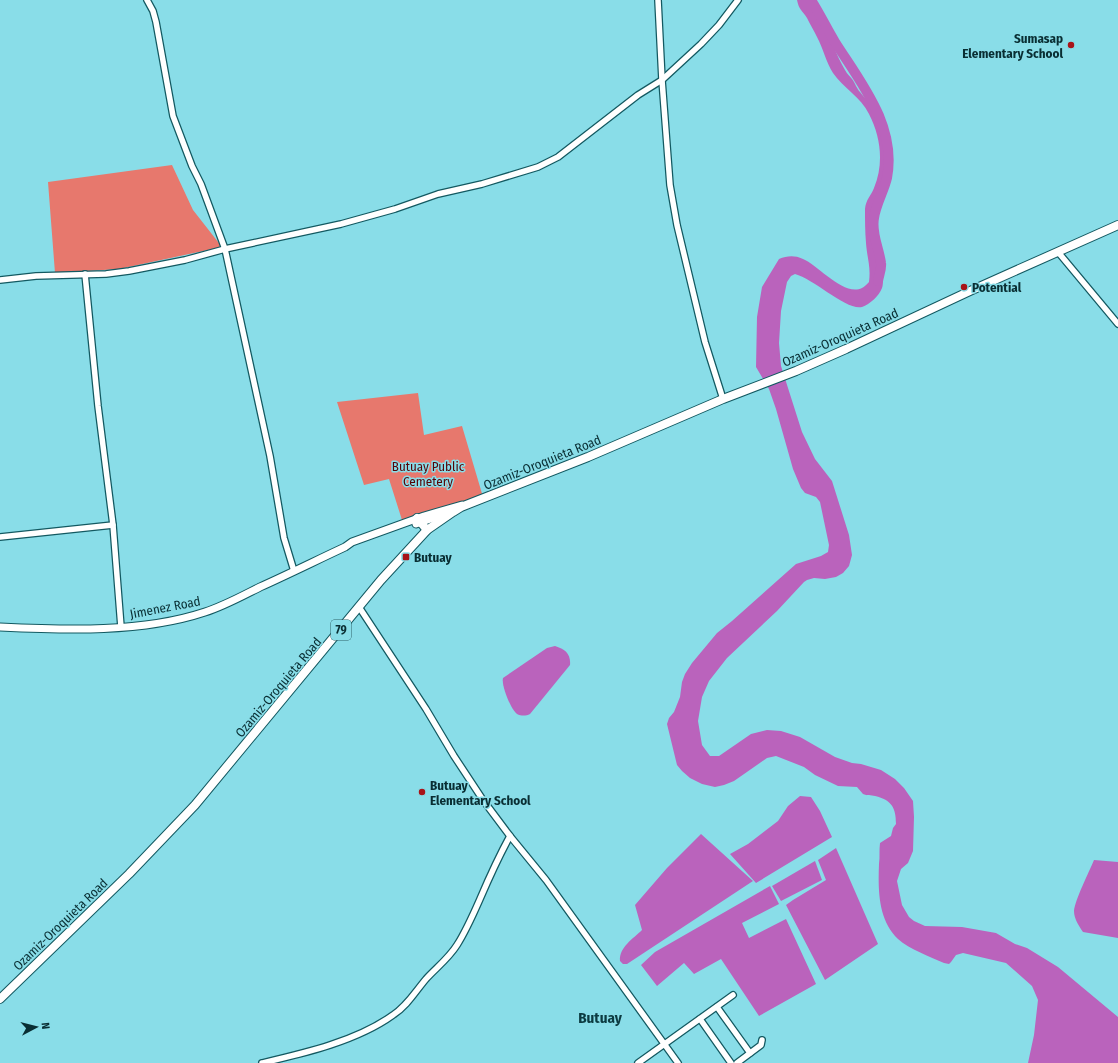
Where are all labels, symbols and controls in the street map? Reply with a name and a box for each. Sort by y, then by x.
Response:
place label: Sumasap Elementary School [962,31,1063,61]
marker: Sumasap Elementary School [1066,40,1076,50]
place label: Potential [972,280,1022,295]
marker: Potential [959,282,969,292]
street label: Ozamiz-Oroquieta Road [780,305,901,370]
street label: Ozamiz-Oroquieta Road [481,432,603,493]
park label: Butuay Public Cemetery [392,459,465,489]
place label: Butuay [414,550,453,565]
marker: Butuay [401,552,411,562]
street label: Jimenez Road [129,593,202,622]
road number: 79 [331,620,351,640]
street label: Ozamiz-Oroquieta Road [232,634,324,740]
place label: Butuay Elementary School [430,778,531,808]
marker: Butuay Elementary School [417,787,427,797]
street label: Ozamiz-Oroquieta Road [10,875,111,973]
north arrow [16,1007,56,1047]
district label: Butuay [578,1009,623,1027]
text: N [39,1022,52,1030]

